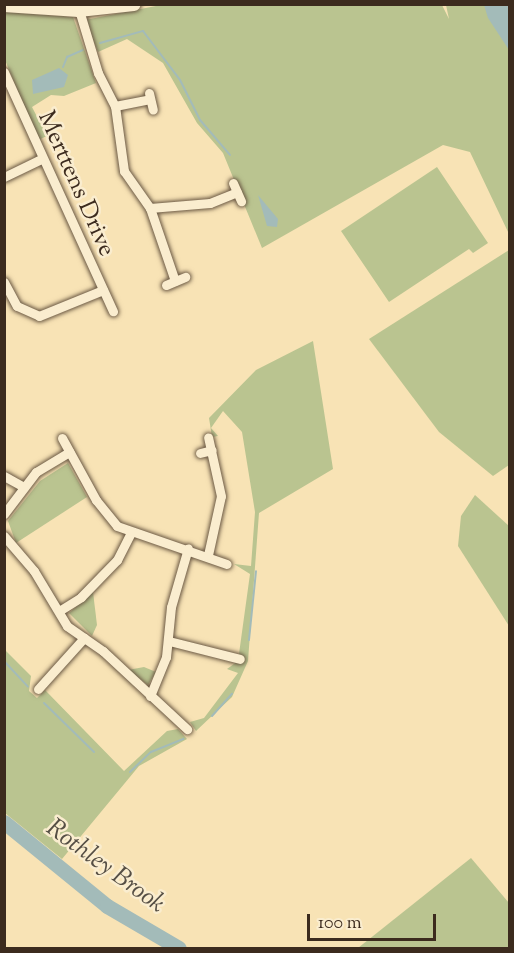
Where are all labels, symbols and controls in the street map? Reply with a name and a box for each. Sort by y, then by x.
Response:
street label: Merttens Drive [30,107,120,261]
water label: Rothley Brook [39,813,171,921]
scale bar [310,902,439,940]
text: 100 m [318,911,362,937]

